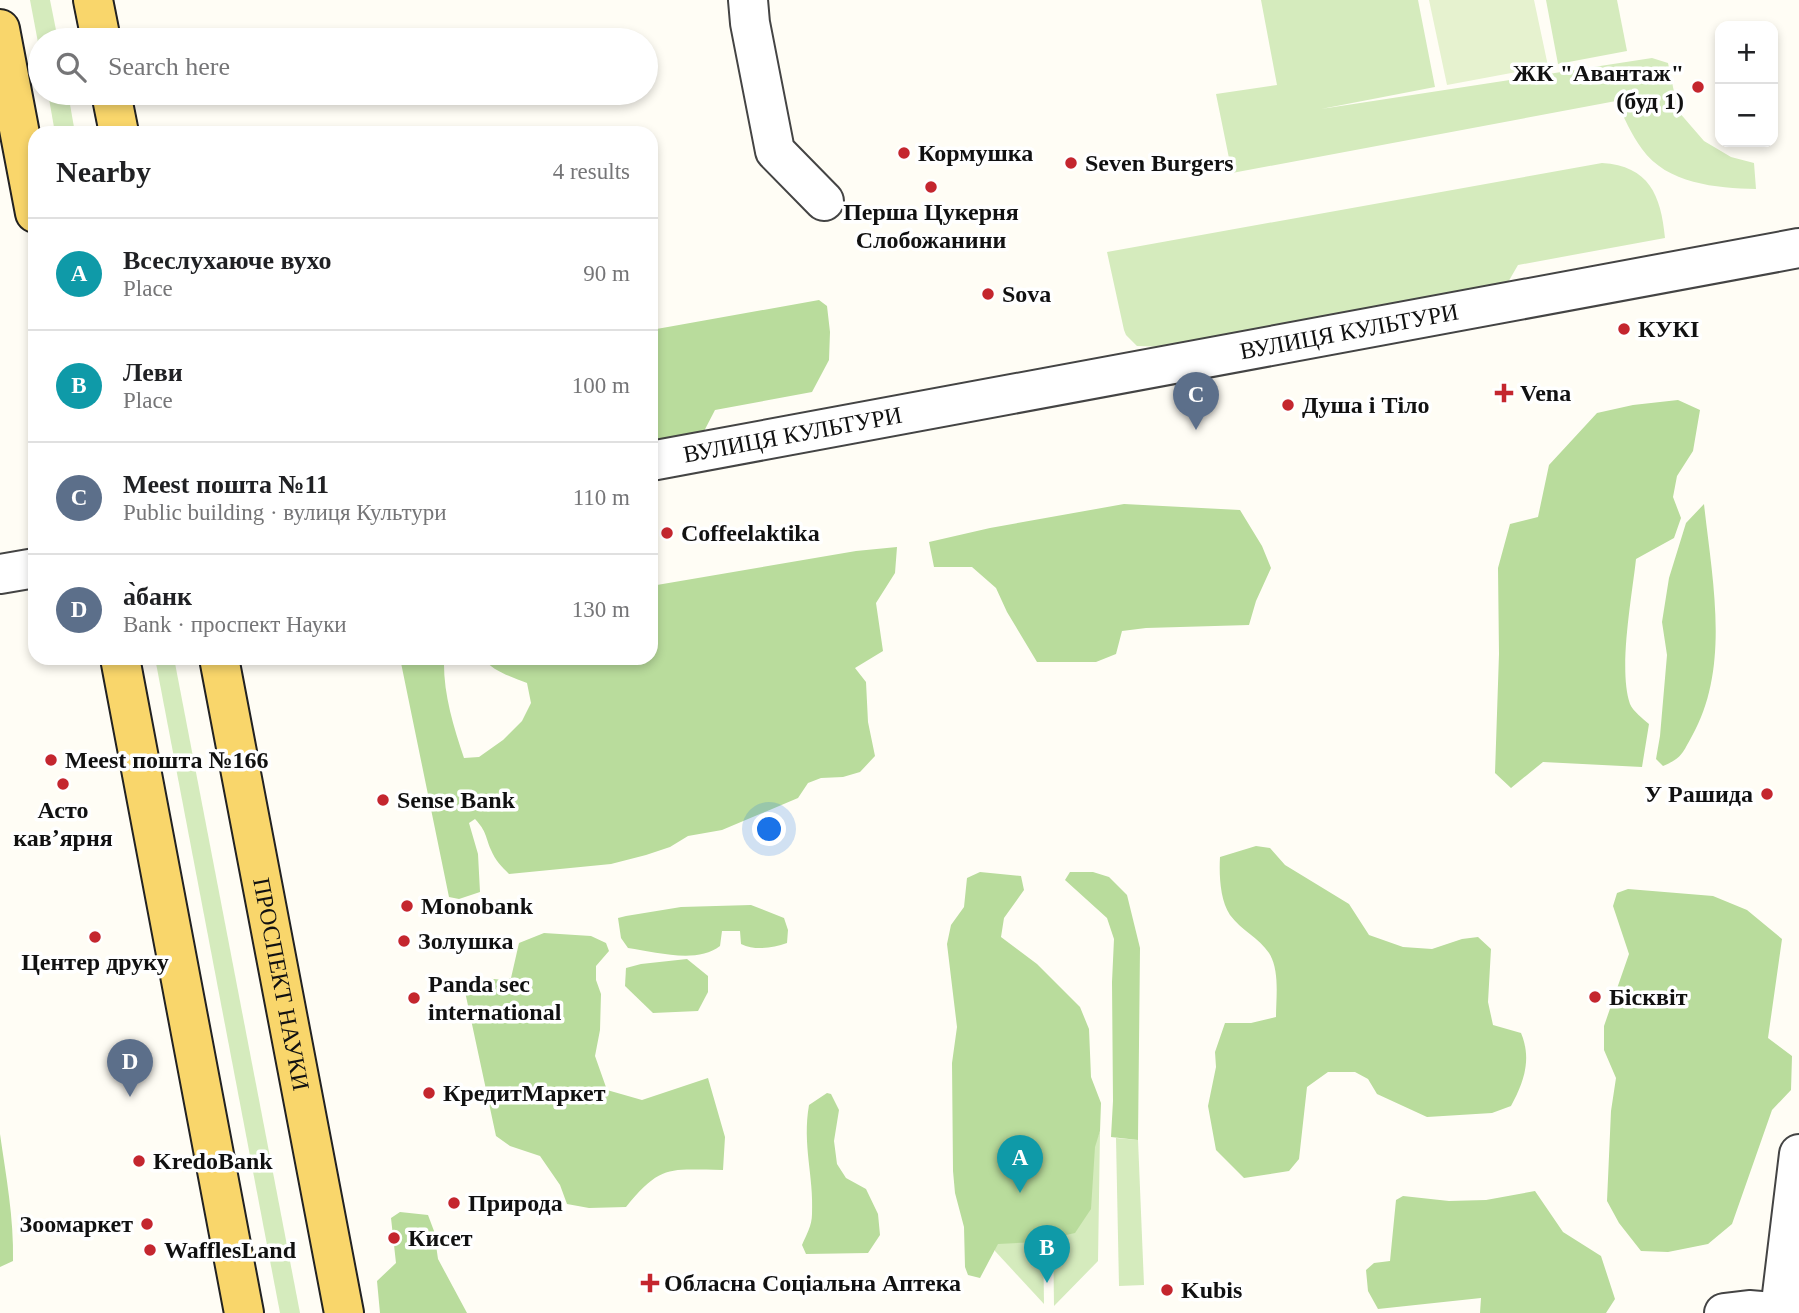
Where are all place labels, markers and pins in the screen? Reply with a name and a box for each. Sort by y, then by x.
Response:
place label: ЖК "Авантаж" (буд 1) [1513,60,1684,114]
marker: ЖК "Авантаж" (буд 1) [1690,79,1706,95]
place label: Кормушка [918,140,1033,166]
marker: Кормушка [896,145,912,161]
place label: Seven Burgers [1085,150,1234,176]
marker: Seven Burgers [1063,155,1079,171]
marker: Перша Цукерня Слобожанини [923,179,939,195]
place label: Перша Цукерня Слобожанини [843,199,1019,253]
place label: Sova [1002,281,1051,307]
marker: Sova [980,286,996,302]
place label: КУКІ [1638,316,1699,342]
marker: КУКІ [1616,321,1632,337]
pin: C [1173,372,1219,430]
place label: Vena [1520,380,1571,406]
marker: Vena [1494,383,1514,403]
place label: Душа і Тіло [1302,392,1430,418]
marker: Душа і Тіло [1280,397,1296,413]
place label: Coffeelaktika [681,520,820,546]
marker: Coffeelaktika [659,525,675,541]
place label: Meest пошта №166 [65,747,269,773]
marker: Meest пошта №166 [43,752,59,768]
marker: Асто кавʼярня [55,776,71,792]
place label: У Рашида [1644,781,1753,807]
marker: У Рашида [1759,786,1775,802]
place label: Sense Bank [397,787,516,813]
marker: Sense Bank [375,792,391,808]
place label: Асто кавʼярня [13,797,113,851]
place label: Monobank [421,893,534,919]
marker: Monobank [399,898,415,914]
place label: Золушка [418,928,514,954]
marker: Центер друку [87,929,103,945]
marker: Золушка [396,933,412,949]
place label: Центер друку [21,949,169,975]
place label: Panda sec international [428,971,562,1025]
place label: Бісквіт [1609,984,1688,1010]
marker: Бісквіт [1587,989,1603,1005]
marker: Panda sec international [406,990,422,1006]
pin: D [107,1039,153,1097]
place label: КредитМаркет [443,1080,606,1106]
marker: КредитМаркет [421,1085,437,1101]
pin: A [997,1135,1043,1193]
place label: KredoBank [153,1148,273,1174]
marker: KredoBank [131,1153,147,1169]
place label: Природа [468,1190,563,1216]
marker: Природа [446,1195,462,1211]
place label: Зоомаркет [20,1211,133,1237]
marker: Зоомаркет [139,1216,155,1232]
place label: Кисет [408,1225,473,1251]
pin: B [1024,1225,1070,1283]
marker: Кисет [386,1230,402,1246]
place label: WafflesLand [164,1237,297,1263]
marker: WafflesLand [142,1242,158,1258]
place label: Обласна Соціальна Аптека [664,1270,961,1296]
marker: Обласна Соціальна Аптека [642,1275,658,1291]
place label: Kubis [1181,1277,1242,1303]
marker: Kubis [1159,1282,1175,1298]

